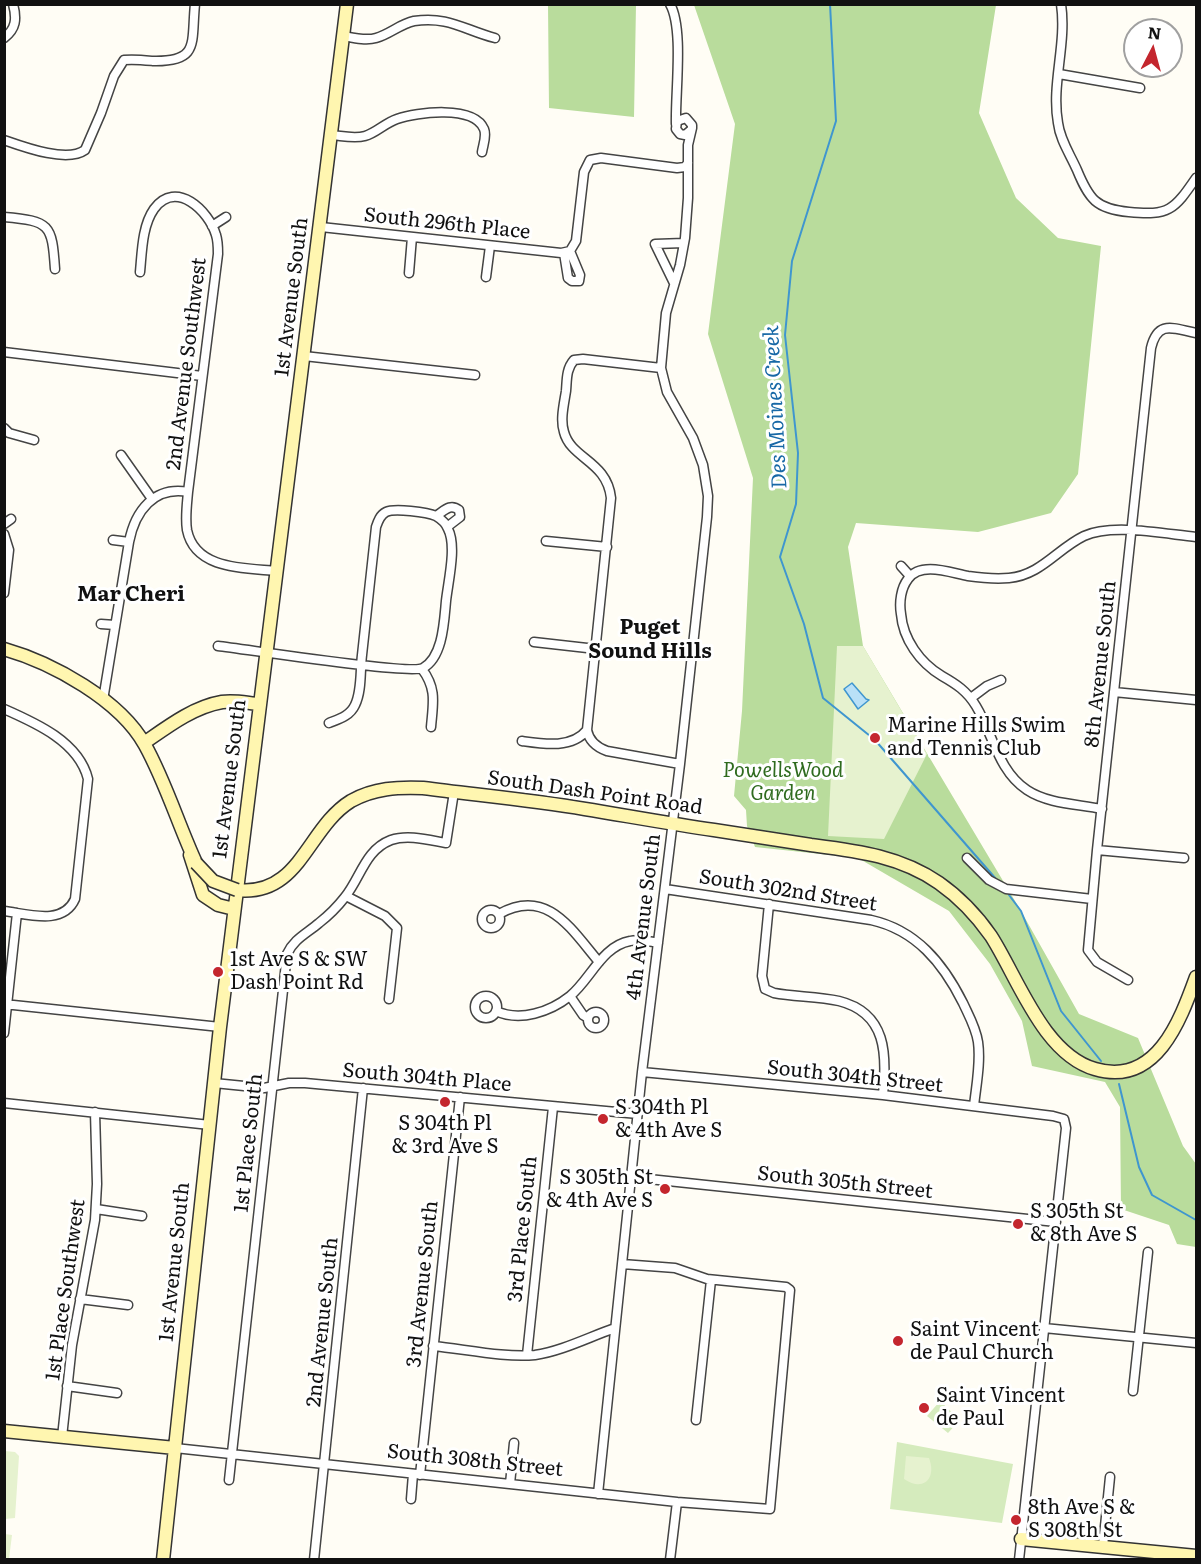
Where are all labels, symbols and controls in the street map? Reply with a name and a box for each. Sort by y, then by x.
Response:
north arrow [1123,18,1183,78]
text: N [1147,19,1163,45]
street label: South 296th Place [363,203,531,245]
street label: 1st Avenue South [270,216,314,378]
street label: 2nd Avenue Southwest [162,256,212,472]
water label: Des Moines Creek [759,325,793,489]
street label: 8th Avenue South [1080,579,1122,749]
district label: Mar Cheri [77,582,185,608]
district label: Puget Sound Hills [588,615,712,665]
street label: 1st Avenue South [208,698,252,860]
place label: Marine Hills Swim and Tennis Club [887,714,1066,761]
marker: Marine Hills Swim and Tennis Club [868,731,882,745]
park label: PowellsWood Garden [722,759,844,806]
street label: South Dash Point Road [486,766,704,820]
street label: 4th Avenue South [622,832,666,1002]
street label: South 302nd Street [697,865,879,917]
place label: 1st Ave S & SW Dash Point Rd [230,948,368,995]
marker: 1st Ave S & SW Dash Point Rd [211,965,225,979]
street label: South 304th Street [766,1056,944,1098]
street label: South 304th Place [342,1059,512,1097]
street label: 1st Place South [230,1072,268,1214]
marker: S 304th Pl & 3rd Ave S [438,1095,452,1109]
place label: S 304th Pl & 4th Ave S [615,1096,722,1143]
place label: S 304th Pl & 3rd Ave S [391,1112,499,1159]
marker: S 304th Pl & 4th Ave S [596,1112,610,1126]
street label: 3rd Place South [503,1155,543,1303]
street label: South 305th Street [756,1162,934,1204]
place label: S 305th St & 4th Ave S [546,1166,653,1213]
street label: 1st Avenue South [155,1181,195,1343]
marker: S 305th St & 4th Ave S [658,1182,672,1196]
street label: 1st Place Southwest [41,1198,91,1382]
street label: 3rd Avenue South [402,1199,444,1369]
place label: S 305th St & 8th Ave S [1030,1200,1137,1247]
marker: S 305th St & 8th Ave S [1011,1217,1025,1231]
street label: 2nd Avenue South [302,1236,344,1408]
place label: Saint Vincent de Paul Church [910,1318,1054,1365]
marker: Saint Vincent de Paul Church [891,1334,905,1348]
place label: Saint Vincent de Paul [936,1384,1065,1431]
marker: Saint Vincent de Paul [917,1401,931,1415]
street label: South 308th Street [386,1440,564,1482]
place label: 8th Ave S & S 308th St [1028,1496,1135,1543]
marker: 8th Ave S & S 308th St [1009,1513,1023,1527]

